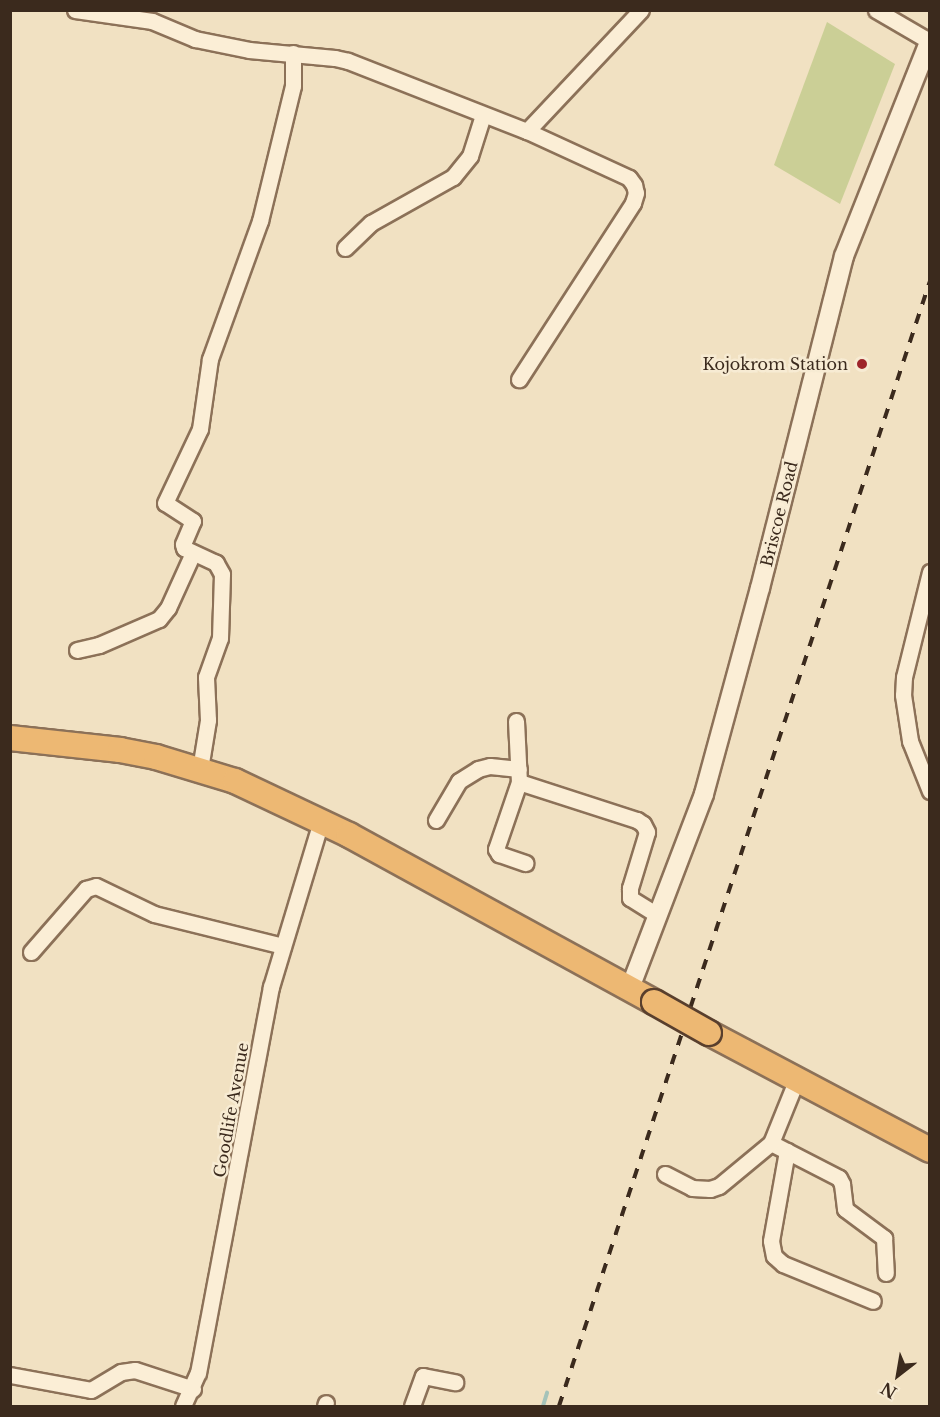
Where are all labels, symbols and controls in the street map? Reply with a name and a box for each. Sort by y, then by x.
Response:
place label: Kojokrom Station [703,354,848,374]
marker: Kojokrom Station [853,355,871,373]
street label: Briscoe Road [757,459,801,569]
street label: Goodlife Avenue [210,1041,252,1179]
north arrow [868,1345,928,1405]
text: N [877,1378,900,1403]

